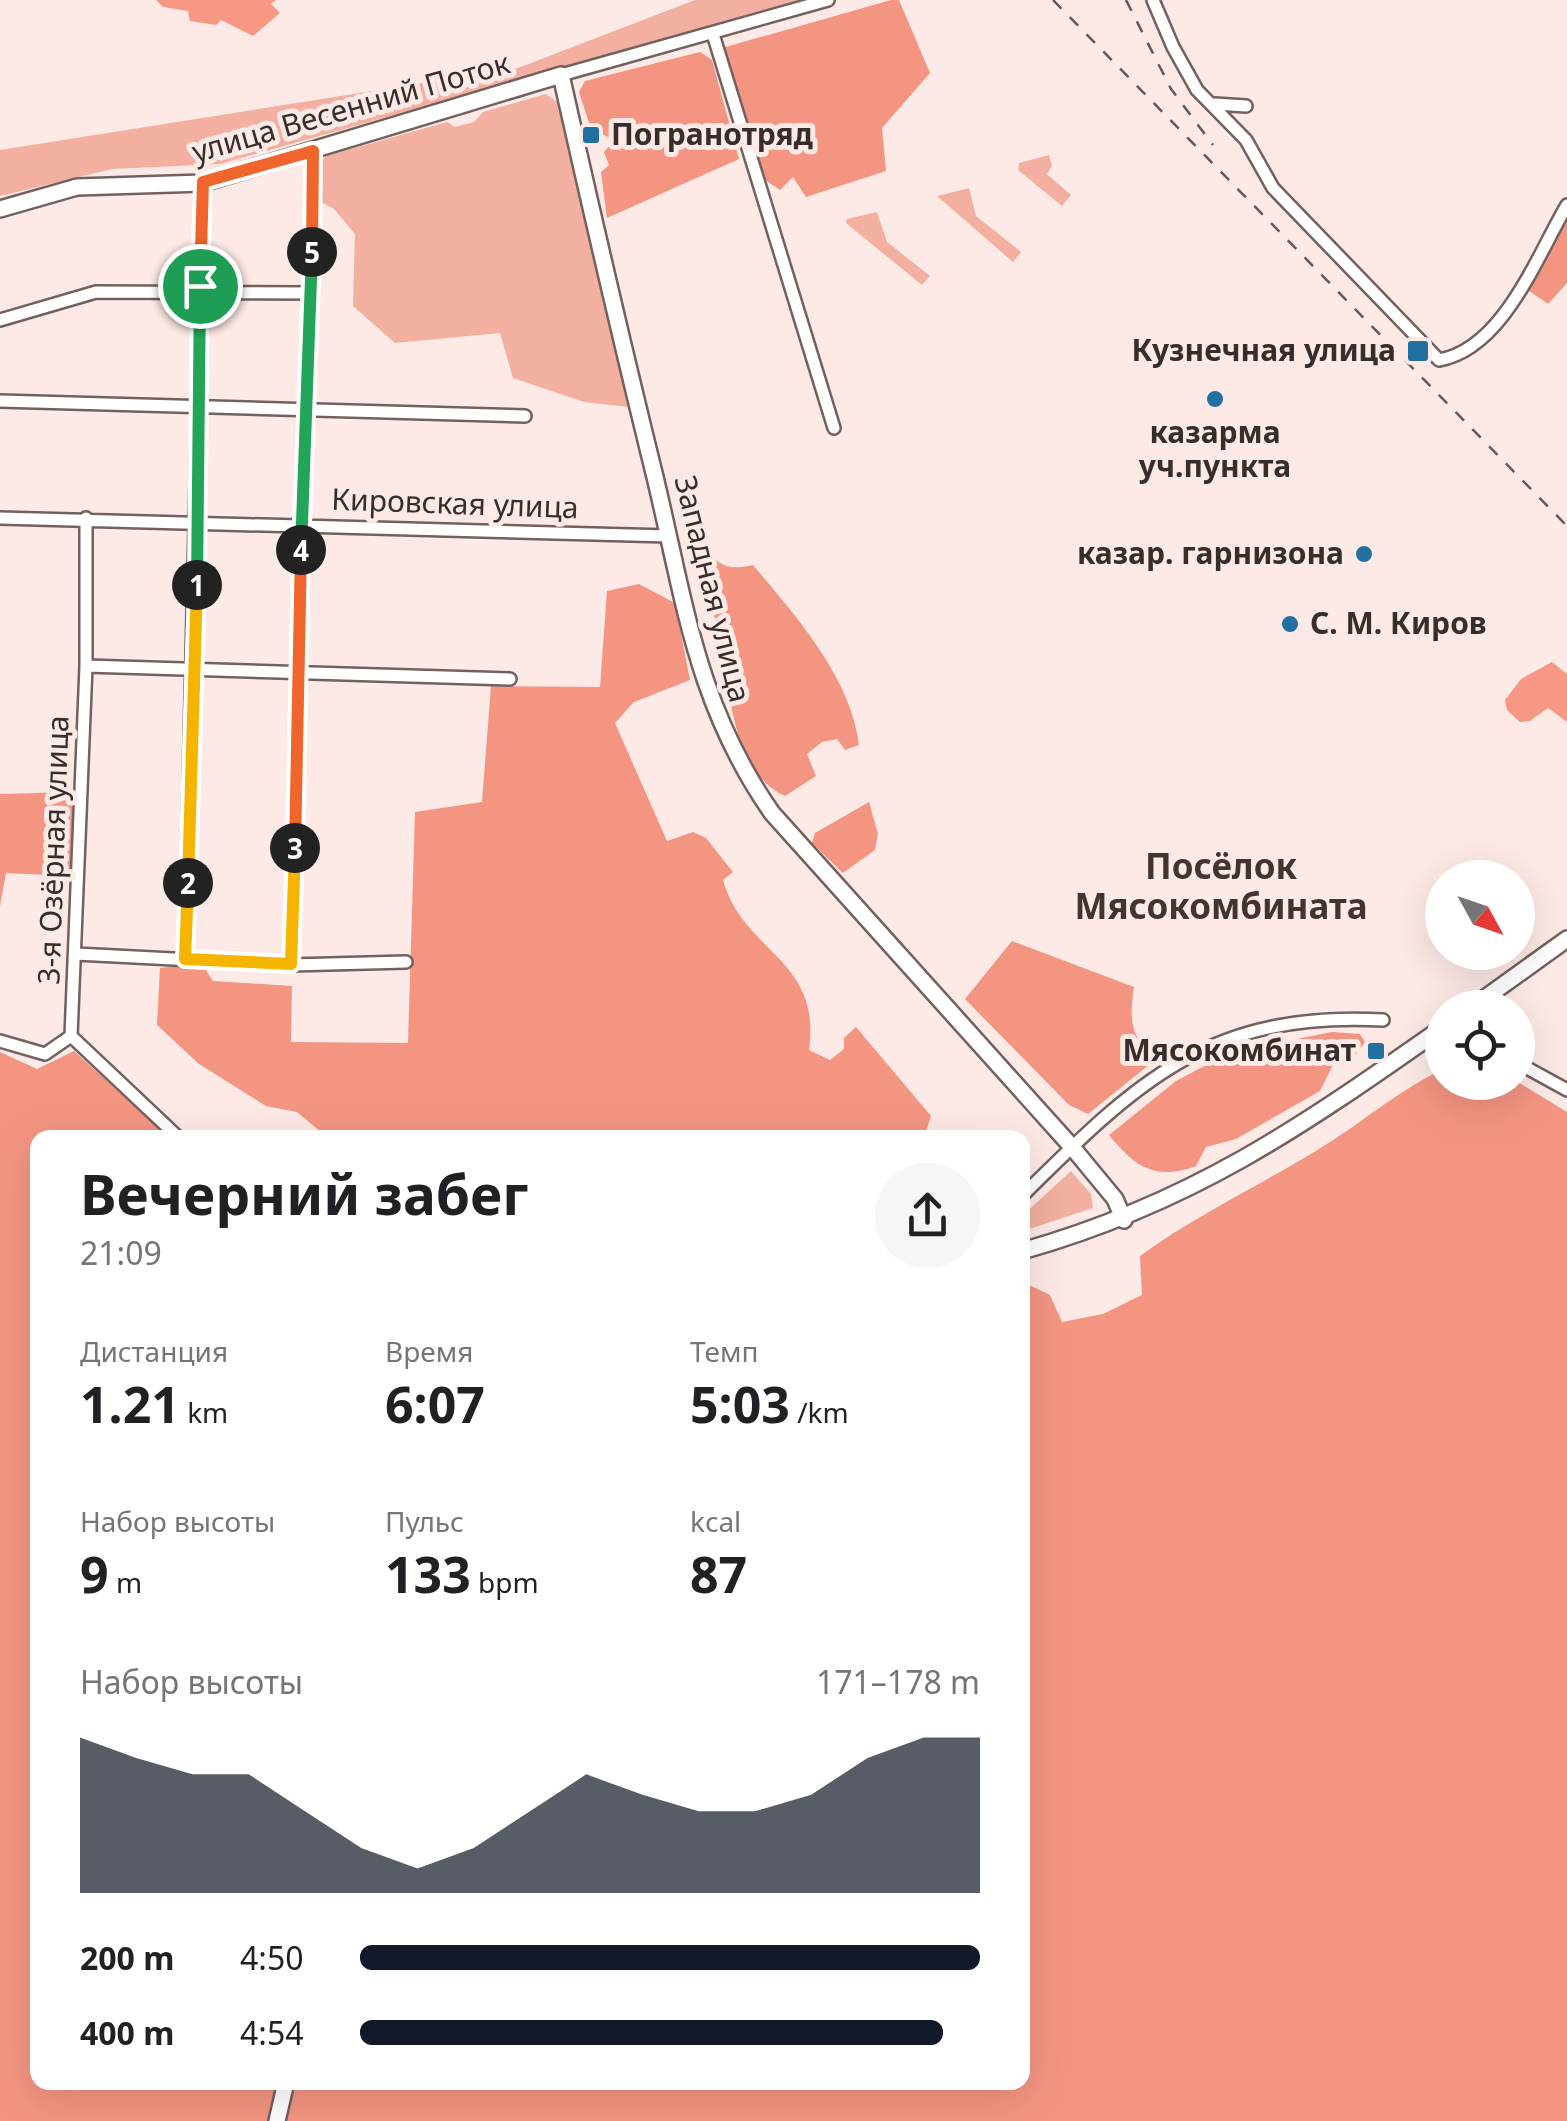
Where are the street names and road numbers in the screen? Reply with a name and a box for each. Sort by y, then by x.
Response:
street label: улица Весенний Поток [187,42,514,172]
street label: Западная улица [665,471,761,706]
street label: Кировская улица [331,478,579,527]
street label: 3-я Озёрная улица [27,715,78,985]

